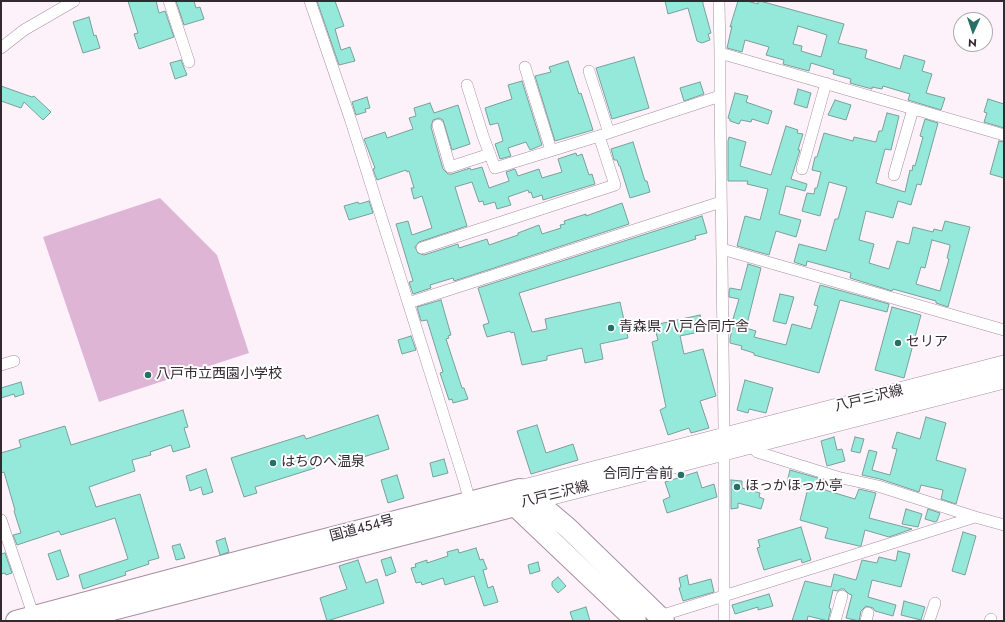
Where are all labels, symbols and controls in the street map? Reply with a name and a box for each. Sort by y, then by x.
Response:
north arrow [953,12,993,52]
text: N [968,35,977,51]
place label: 青森県 八戸合同庁舎 [619,320,749,336]
marker: 青森県 八戸合同庁舎 [606,323,616,333]
place label: セリア [906,335,948,351]
marker: セリア [893,338,903,348]
place label: 八戸市立西園小学校 [156,367,282,383]
marker: 八戸市立西園小学校 [143,370,153,380]
street label: 八戸三沢線 [833,382,905,416]
place label: はちのへ温泉 [281,455,365,471]
marker: はちのへ温泉 [268,458,278,468]
place label: 合同庁舎前 [603,467,673,483]
marker: 合同庁舎前 [676,470,686,480]
street label: 八戸三沢線 [519,478,591,512]
place label: ほっかほっか亭 [745,479,843,495]
marker: ほっかほっか亭 [732,482,742,492]
street label: 国道454号 [328,512,396,546]

